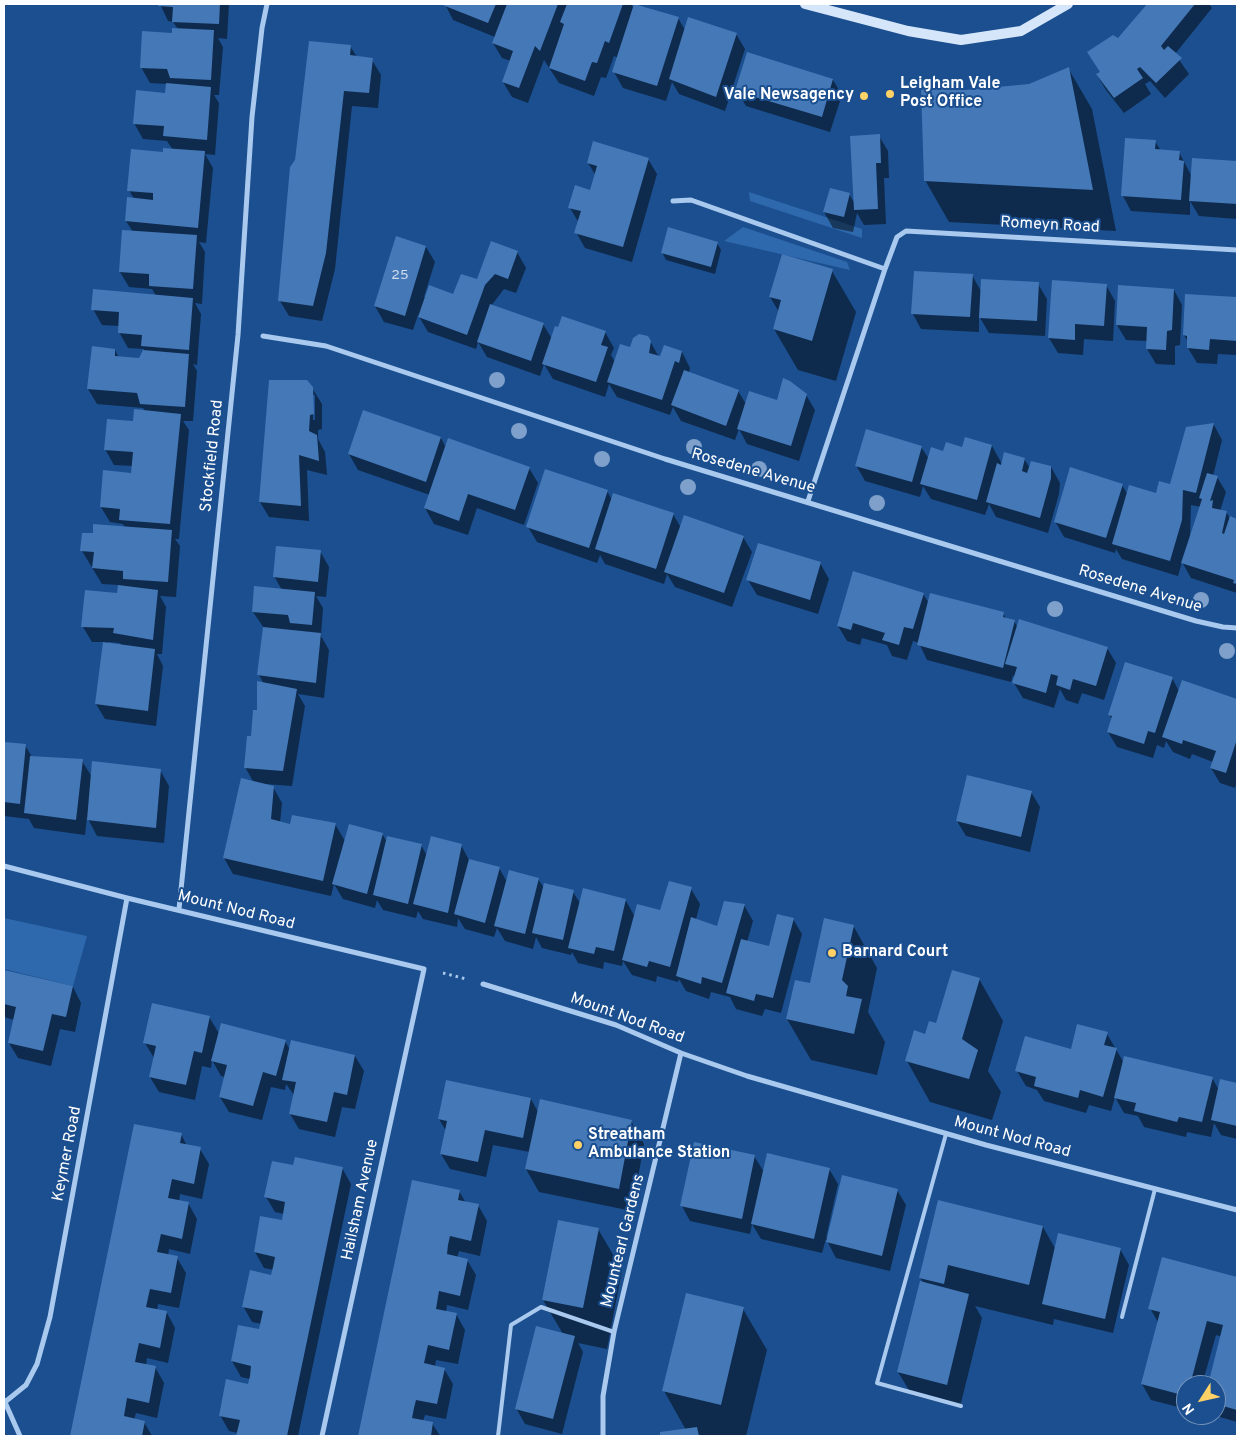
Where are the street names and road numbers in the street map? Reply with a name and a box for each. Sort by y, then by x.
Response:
street label: Romeyn Road [1000,214,1100,238]
street label: Stockfield Road [198,399,228,513]
street label: Rosedene Avenue [689,445,817,499]
street label: Rosedene Avenue [1076,562,1204,618]
street label: Mount Nod Road [176,887,296,935]
street label: Mount Nod Road [567,989,687,1049]
street label: Keymer Road [49,1105,87,1203]
street label: Mount Nod Road [952,1113,1072,1163]
street label: Hailsham Avenue [339,1138,383,1262]
street label: Mountearl Gardens [598,1172,650,1310]

